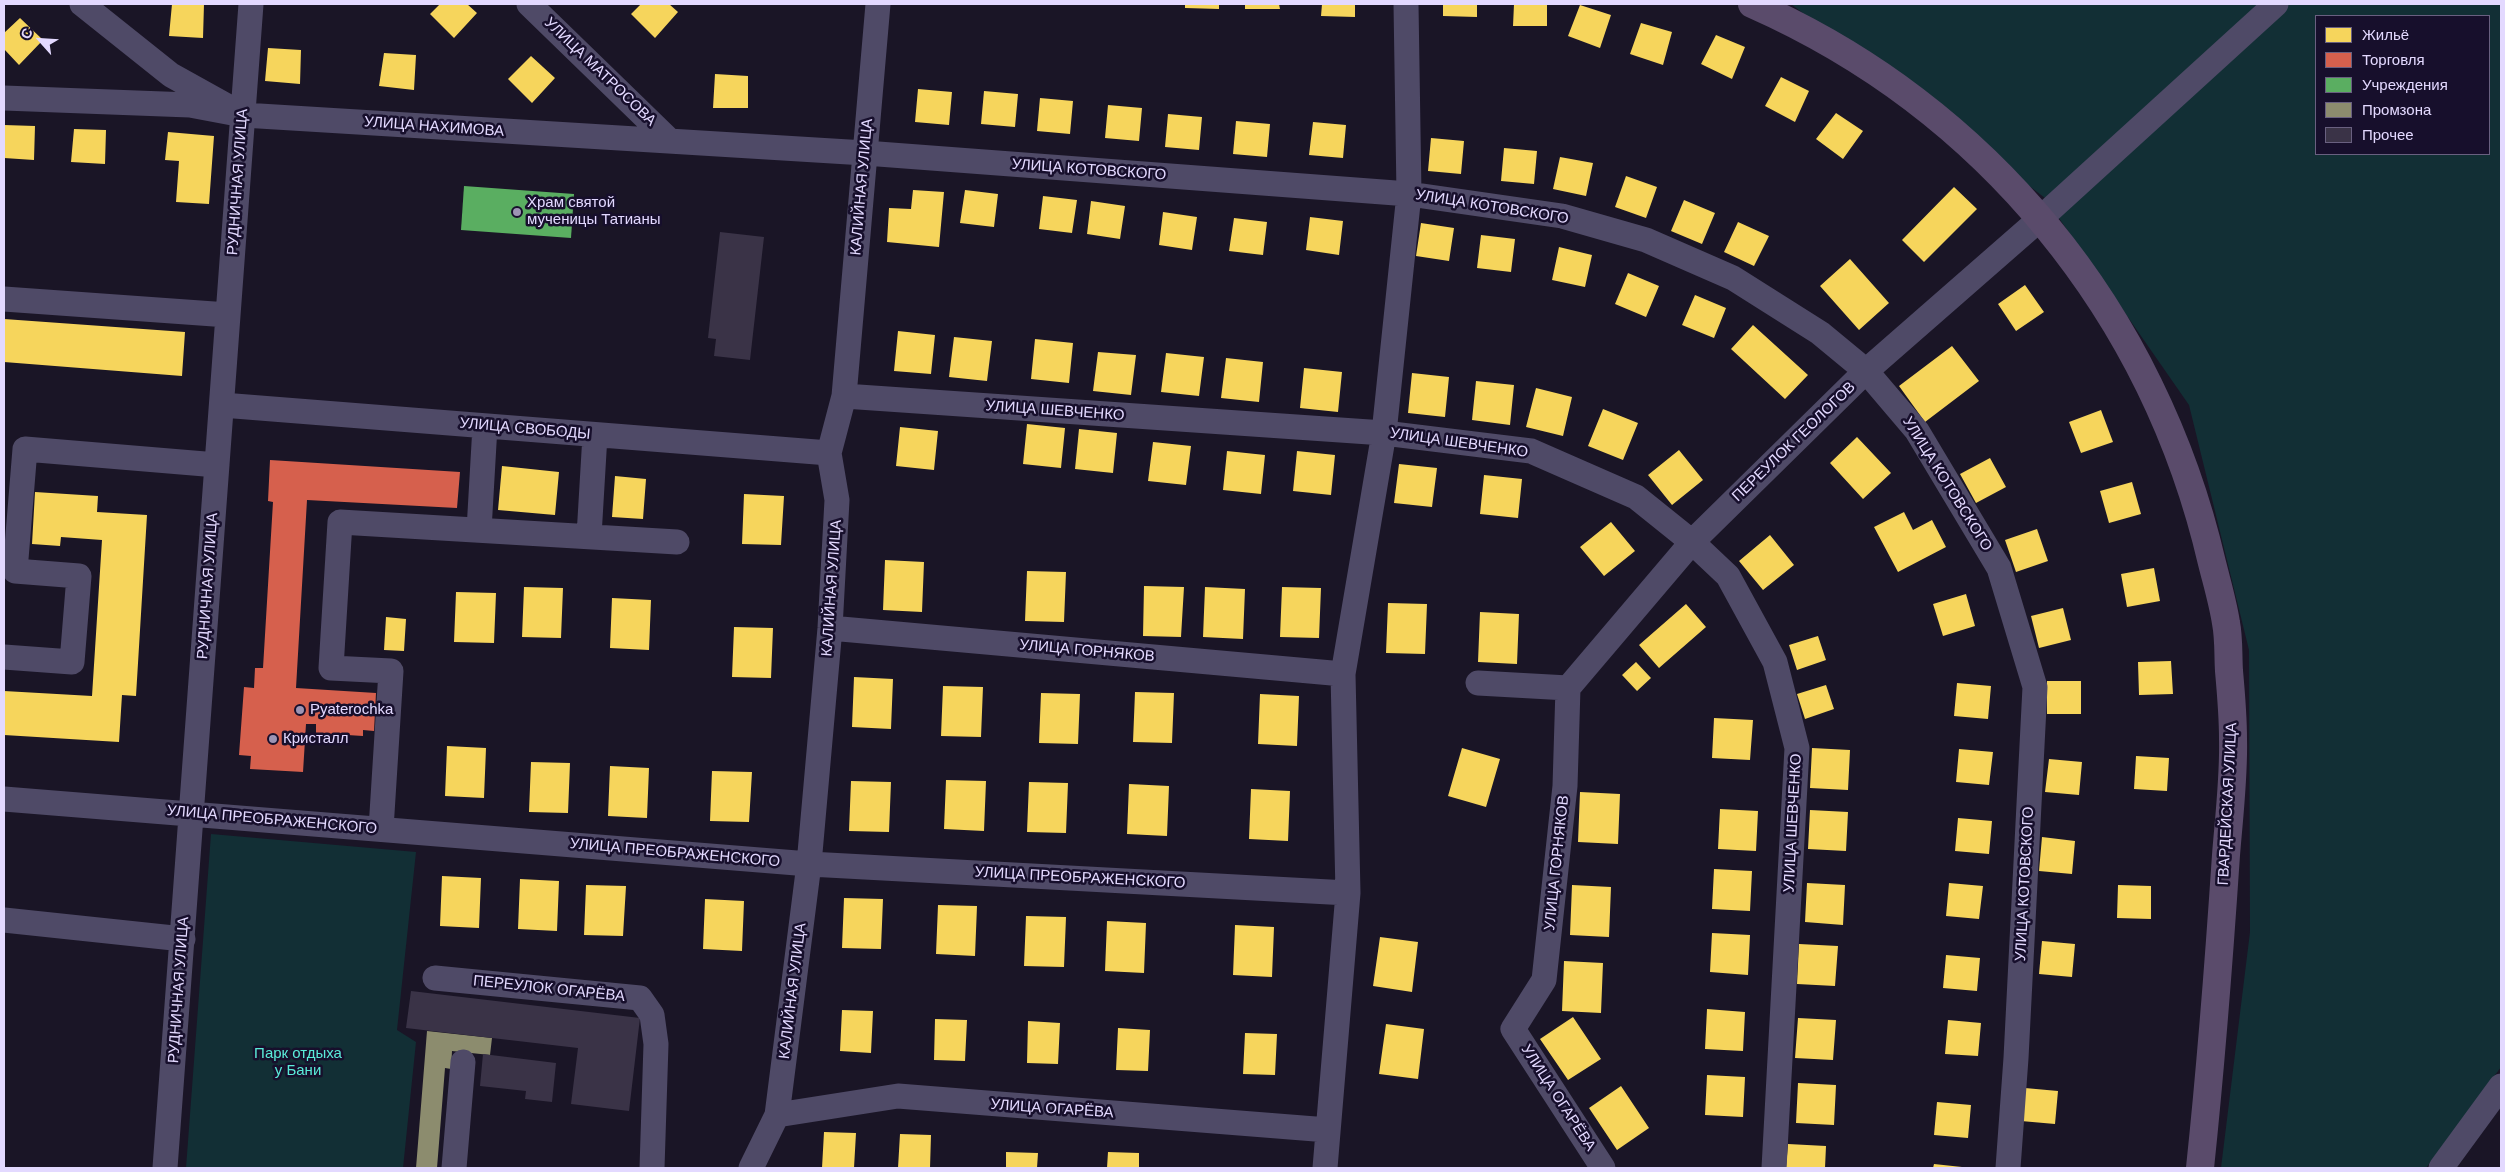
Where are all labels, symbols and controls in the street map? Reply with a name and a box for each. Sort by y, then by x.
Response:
street label: УЛИЦА МАТРОСОВА [540,14,660,130]
north arrow [15,15,65,65]
legend [2315,15,2490,155]
text: С [17,25,36,41]
text: Жильё [2362,26,2409,43]
text: Торговля [2362,51,2425,68]
text: Учреждения [2362,76,2448,93]
text: Промзона [2362,101,2431,118]
street label: РУДНИЧНАЯ УЛИЦА [224,108,252,256]
street label: УЛИЦА НАХИМОВА [363,113,505,141]
street label: КАЛИЙНАЯ УЛИЦА [847,118,877,256]
text: Прочее [2362,126,2414,143]
street label: УЛИЦА КОТОВСКОГО [1011,156,1167,184]
street label: УЛИЦА КОТОВСКОГО [1414,186,1570,228]
place label: Храм святой мученицы Татианы [527,194,660,229]
marker: Храм святой мученицы Татианы [511,206,523,218]
street label: ПЕРЕУЛОК ГЕОЛОГОВ [1729,378,1859,506]
street label: УЛИЦА ШЕВЧЕНКО [985,397,1125,425]
street label: УЛИЦА СВОБОДЫ [459,414,591,444]
street label: УЛИЦА КОТОВСКОГО [1898,414,1996,554]
street label: УЛИЦА ШЕВЧЕНКО [1389,424,1529,462]
street label: РУДНИЧНАЯ УЛИЦА [194,512,222,660]
street label: КАЛИЙНАЯ УЛИЦА [818,519,846,657]
street label: УЛИЦА ГОРНЯКОВ [1019,636,1155,666]
place label: Pyaterochka [310,701,393,719]
marker: Pyaterochka [294,704,306,716]
street label: ГВАРДЕЙСКАЯ УЛИЦА [2215,722,2241,886]
place label: Кристалл [283,730,349,748]
marker: Кристалл [267,733,279,745]
street label: УЛИЦА ШЕВЧЕНКО [1780,753,1806,893]
street label: УЛИЦА ГОРНЯКОВ [1541,795,1573,931]
street label: УЛИЦА ПРЕОБРАЖЕНСКОГО [166,802,378,838]
street label: УЛИЦА КОТОВСКОГО [2012,806,2038,962]
street label: УЛИЦА ПРЕОБРАЖЕНСКОГО [569,835,781,871]
street label: УЛИЦА ПРЕОБРАЖЕНСКОГО [974,863,1186,893]
street label: РУДНИЧНАЯ УЛИЦА [165,916,193,1064]
street label: КАЛИЙНАЯ УЛИЦА [776,922,810,1060]
street label: ПЕРЕУЛОК ОГАРЁВА [472,972,626,1006]
street label: УЛИЦА ОГАРЁВА [1517,1041,1599,1155]
park label: Парк отдыха у Бани [254,1045,342,1080]
street label: УЛИЦА ОГАРЁВА [990,1096,1114,1122]

